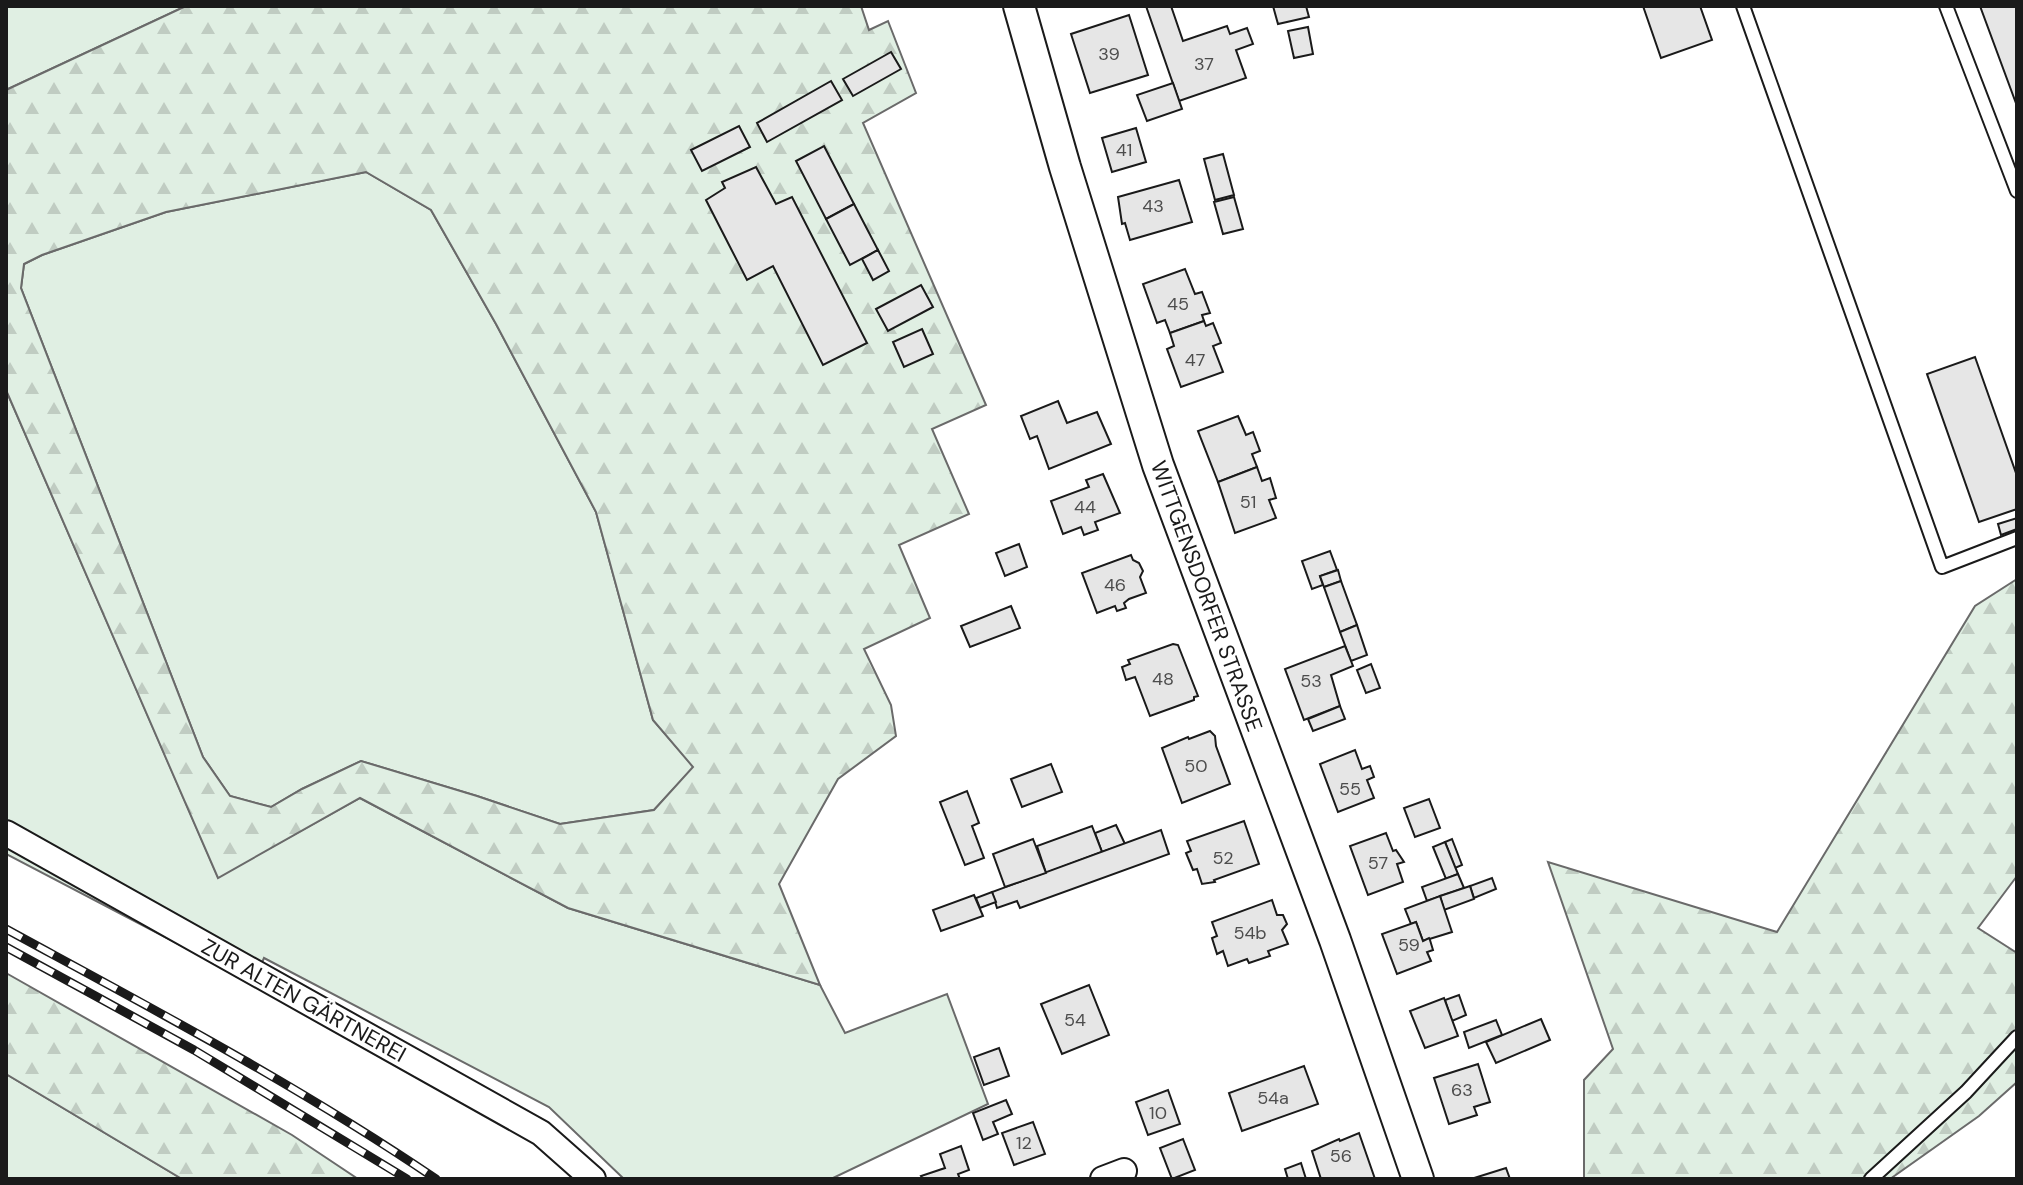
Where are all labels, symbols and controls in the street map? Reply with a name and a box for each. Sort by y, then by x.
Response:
house number: 39 [1098,42,1120,66]
house number: 37 [1194,52,1214,76]
house number: 41 [1116,138,1132,162]
house number: 43 [1142,194,1164,218]
house number: 45 [1167,292,1189,316]
house number: 47 [1185,348,1205,372]
street label: WITTGENSDORFER STRASSE [1144,457,1269,736]
house number: 51 [1240,490,1256,514]
house number: 44 [1074,495,1096,519]
house number: 46 [1104,573,1126,597]
house number: 48 [1152,667,1174,691]
house number: 53 [1300,669,1322,693]
house number: 50 [1184,754,1208,778]
house number: 55 [1339,777,1361,801]
house number: 52 [1212,846,1234,870]
house number: 57 [1368,851,1388,875]
house number: 54b [1233,921,1267,945]
street label: ZUR ALTEN GÄRTNEREI [196,932,411,1069]
house number: 59 [1398,933,1420,957]
house number: 54 [1064,1008,1086,1032]
house number: 63 [1451,1078,1473,1102]
house number: 54a [1257,1086,1289,1110]
house number: 10 [1149,1101,1167,1125]
house number: 12 [1016,1131,1032,1155]
house number: 56 [1330,1144,1352,1168]

